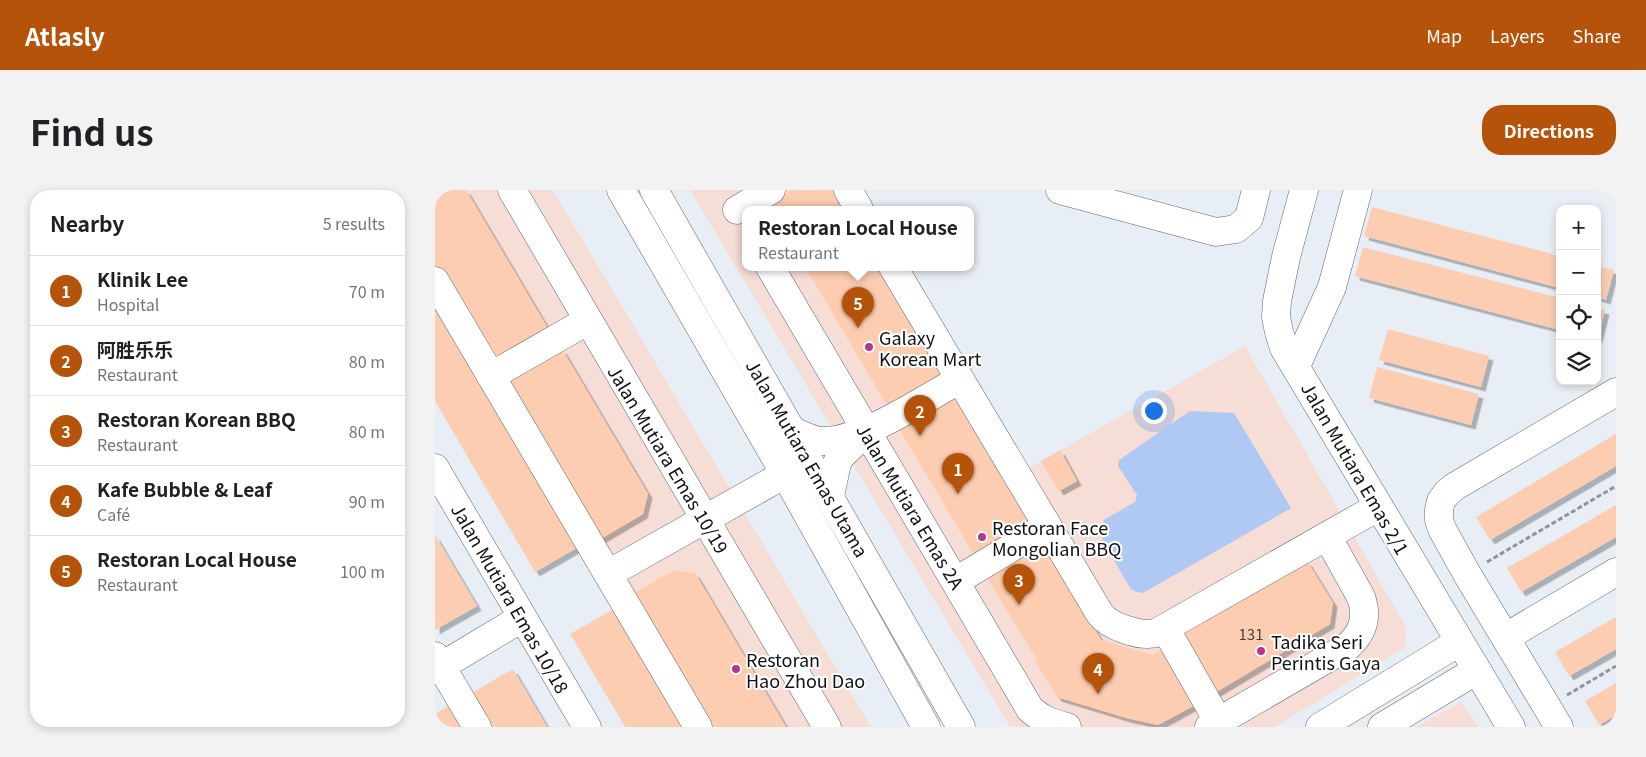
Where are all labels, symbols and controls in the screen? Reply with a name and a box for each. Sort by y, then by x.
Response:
text: Atlasly [25,18,105,53]
text: Map [1426,22,1462,48]
text: Layers [1490,22,1545,48]
text: Share [1573,22,1621,48]
text: Find us [30,105,154,156]
button: Directions [1482,105,1616,155]
map controls [1556,205,1601,385]
button: + [1556,205,1601,250]
popup [742,206,974,271]
text: Nearby [50,208,124,238]
text: 5 results [323,211,385,235]
text: Restoran Local House [758,213,958,240]
text: Restaurant [758,240,839,264]
button: − [1556,250,1601,295]
text: Klinik Lee [97,265,188,292]
text: 1 [61,279,71,303]
text: 70 m [349,279,385,303]
pin: 5 [842,287,874,328]
text: Hospital [97,292,159,316]
button: locate [1556,295,1601,340]
place label: Galaxy Korean Mart [879,324,982,371]
text: 阿胜乐乐 [97,335,173,362]
button: layers [1556,340,1601,385]
marker: Galaxy Korean Mart [863,341,875,353]
text: 2 [61,349,71,373]
text: 80 m [349,349,385,373]
street label: Jalan Mutiara Emas Utama [741,354,875,562]
street label: Jalan Mutiara Emas 10/19 [603,360,735,558]
text: Restaurant [97,362,178,386]
street label: Jalan Mutiara Emas 2/1 [1296,377,1416,559]
pin: 2 [904,395,936,436]
your location [1141,398,1167,424]
text: Restoran Korean BBQ [97,405,296,432]
street label: Jalan Mutiara Emas 2A [851,418,971,594]
text: 3 [61,419,71,443]
text: 80 m [349,419,385,443]
text: Restaurant [97,432,178,456]
pin: 1 [942,453,974,494]
text: Kafe Bubble & Leaf [97,475,272,502]
text: 4 [61,489,71,513]
text: 90 m [349,489,385,513]
street label: Jalan Mutiara Emas 10/18 [446,498,576,698]
text: Café [97,502,130,526]
place label: Restoran Face Mongolian BBQ [992,514,1121,561]
marker: Restoran Face Mongolian BBQ [976,531,988,543]
text: Restoran Local House [97,545,297,572]
text: 5 [61,559,71,583]
text: 100 m [340,559,385,583]
pin: 3 [1003,564,1035,605]
text: Restaurant [97,572,178,596]
house number: 131 [1239,623,1263,644]
place label: Tadika Seri Perintis Gaya [1271,628,1381,675]
marker: Tadika Seri Perintis Gaya [1255,645,1267,657]
place label: Restoran Hao Zhou Dao [746,646,865,693]
pin: 4 [1082,653,1114,694]
marker: Restoran Hao Zhou Dao [730,663,742,675]

